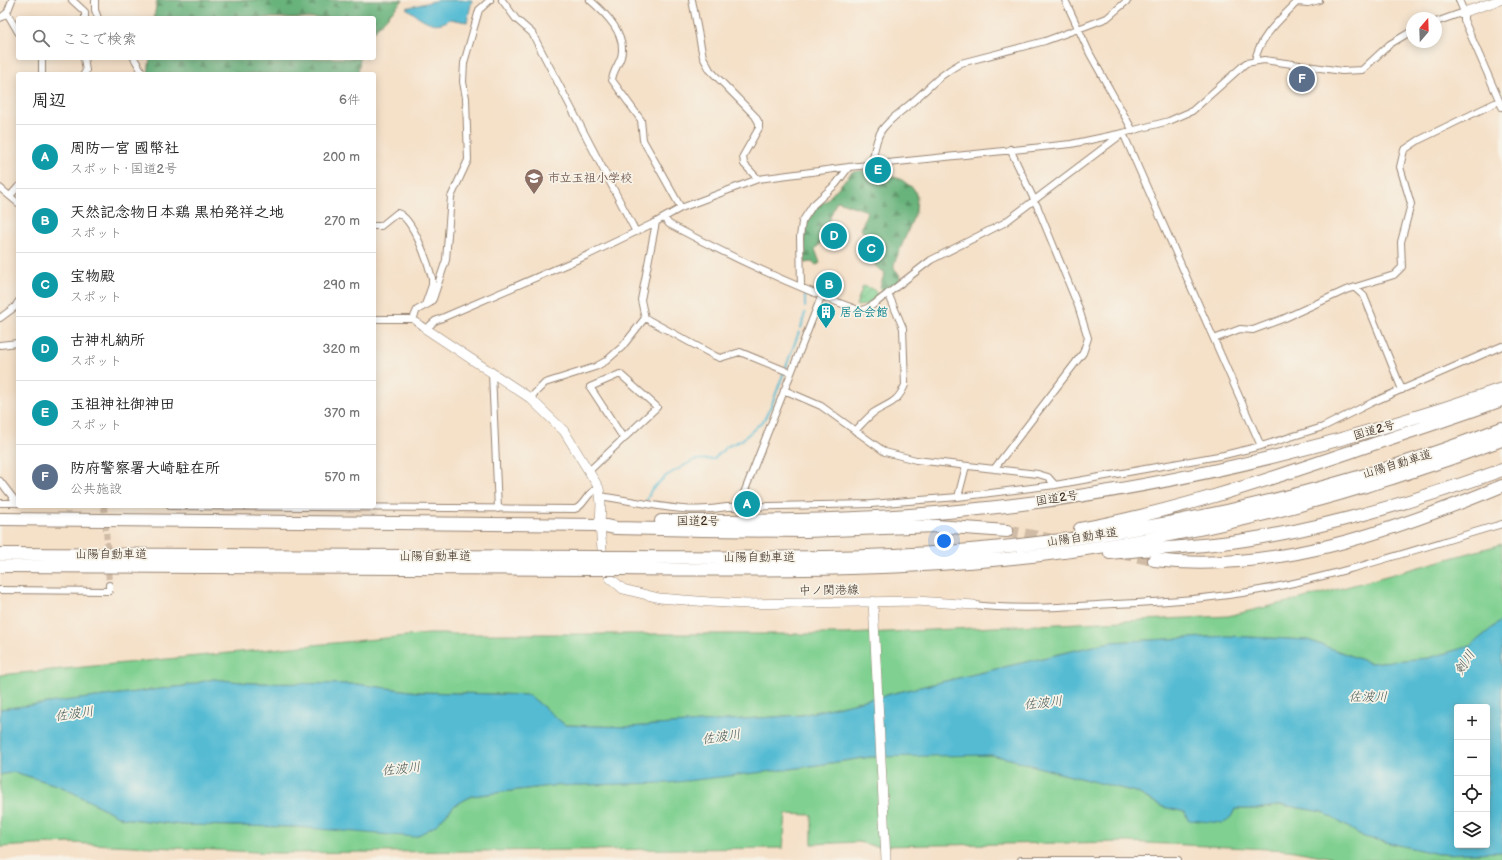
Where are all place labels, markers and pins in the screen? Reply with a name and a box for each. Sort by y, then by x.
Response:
pin: F [1289,64,1315,94]
pin: E [865,155,891,185]
school or university icon: 市立玉祖小学校 [523,167,545,195]
place label: 市立玉祖小学校 [548,171,632,186]
pin: D [821,221,847,251]
pin: C [858,234,884,264]
pin: B [816,270,842,300]
building icon: 居合会館 [815,301,837,329]
place label: 居合会館 [840,305,888,320]
pin: A [734,489,760,519]

